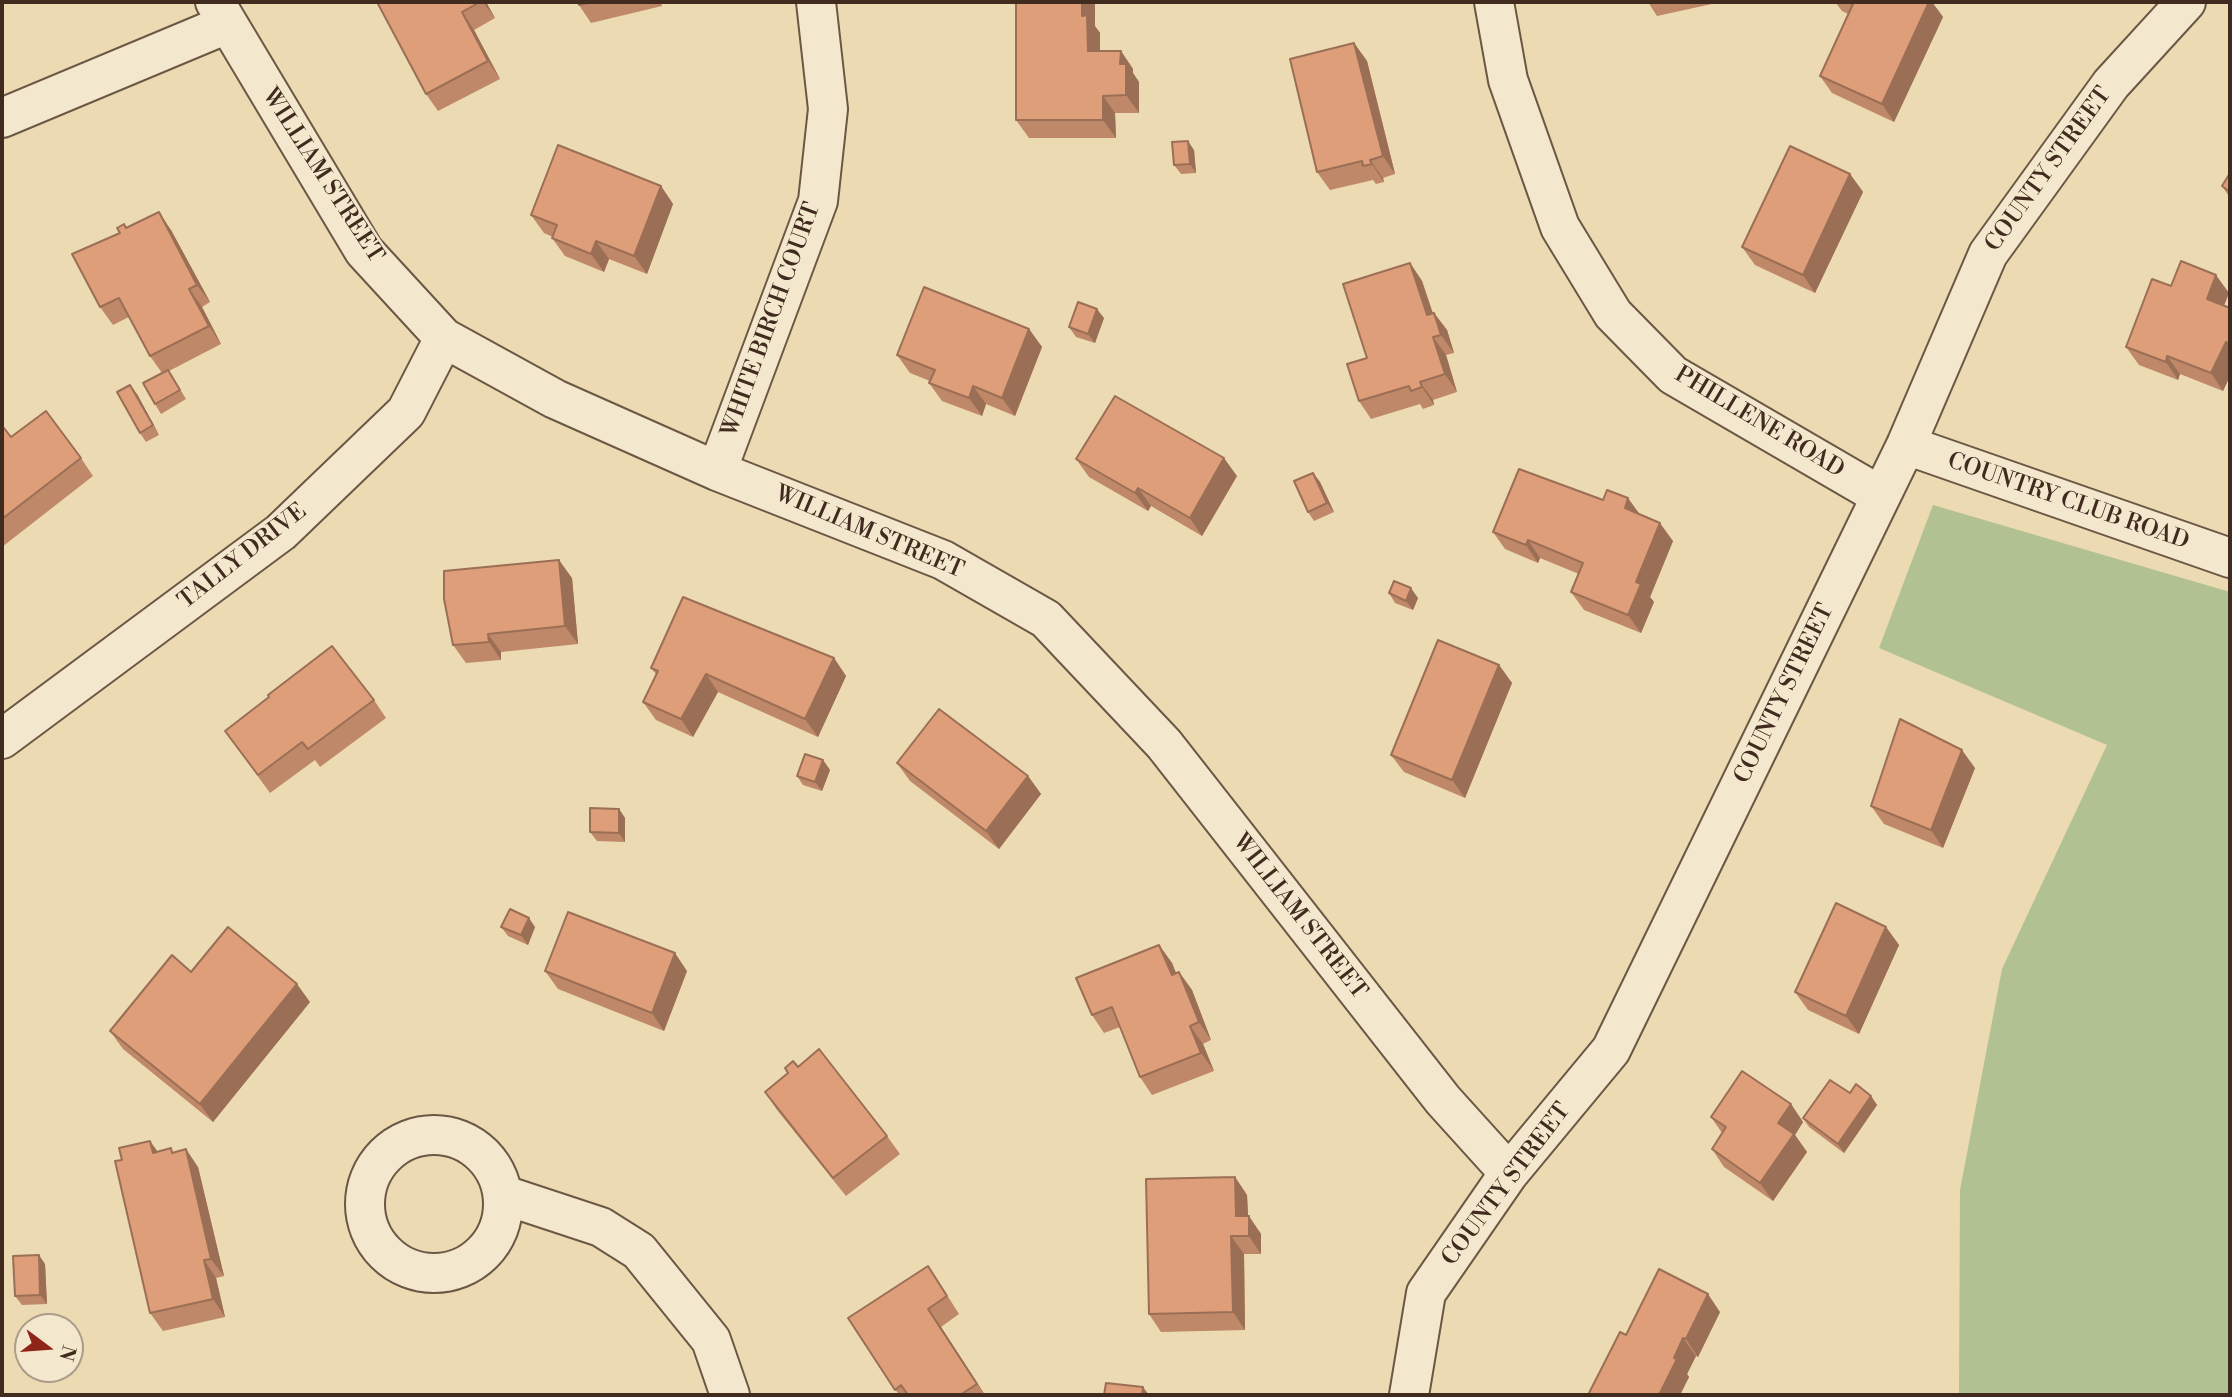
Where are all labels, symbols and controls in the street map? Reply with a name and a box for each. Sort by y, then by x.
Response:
street label: COUNTY STREET [1980,82,2118,258]
street label: WILLIAM STREET [255,84,389,268]
street label: WHITE BIRCH COURT [717,199,827,441]
street label: PHILLENE ROAD [1669,361,1849,485]
street label: COUNTRY CLUB ROAD [1944,448,2192,556]
street label: WILLIAM STREET [770,481,968,585]
street label: TALLY DRIVE [173,498,313,616]
street label: COUNTY STREET [1730,600,1840,788]
street label: WILLIAM STREET [1226,829,1372,1005]
street label: COUNTY STREET [1437,1098,1577,1272]
north arrow [14,1313,84,1383]
text: N [54,1343,81,1364]

